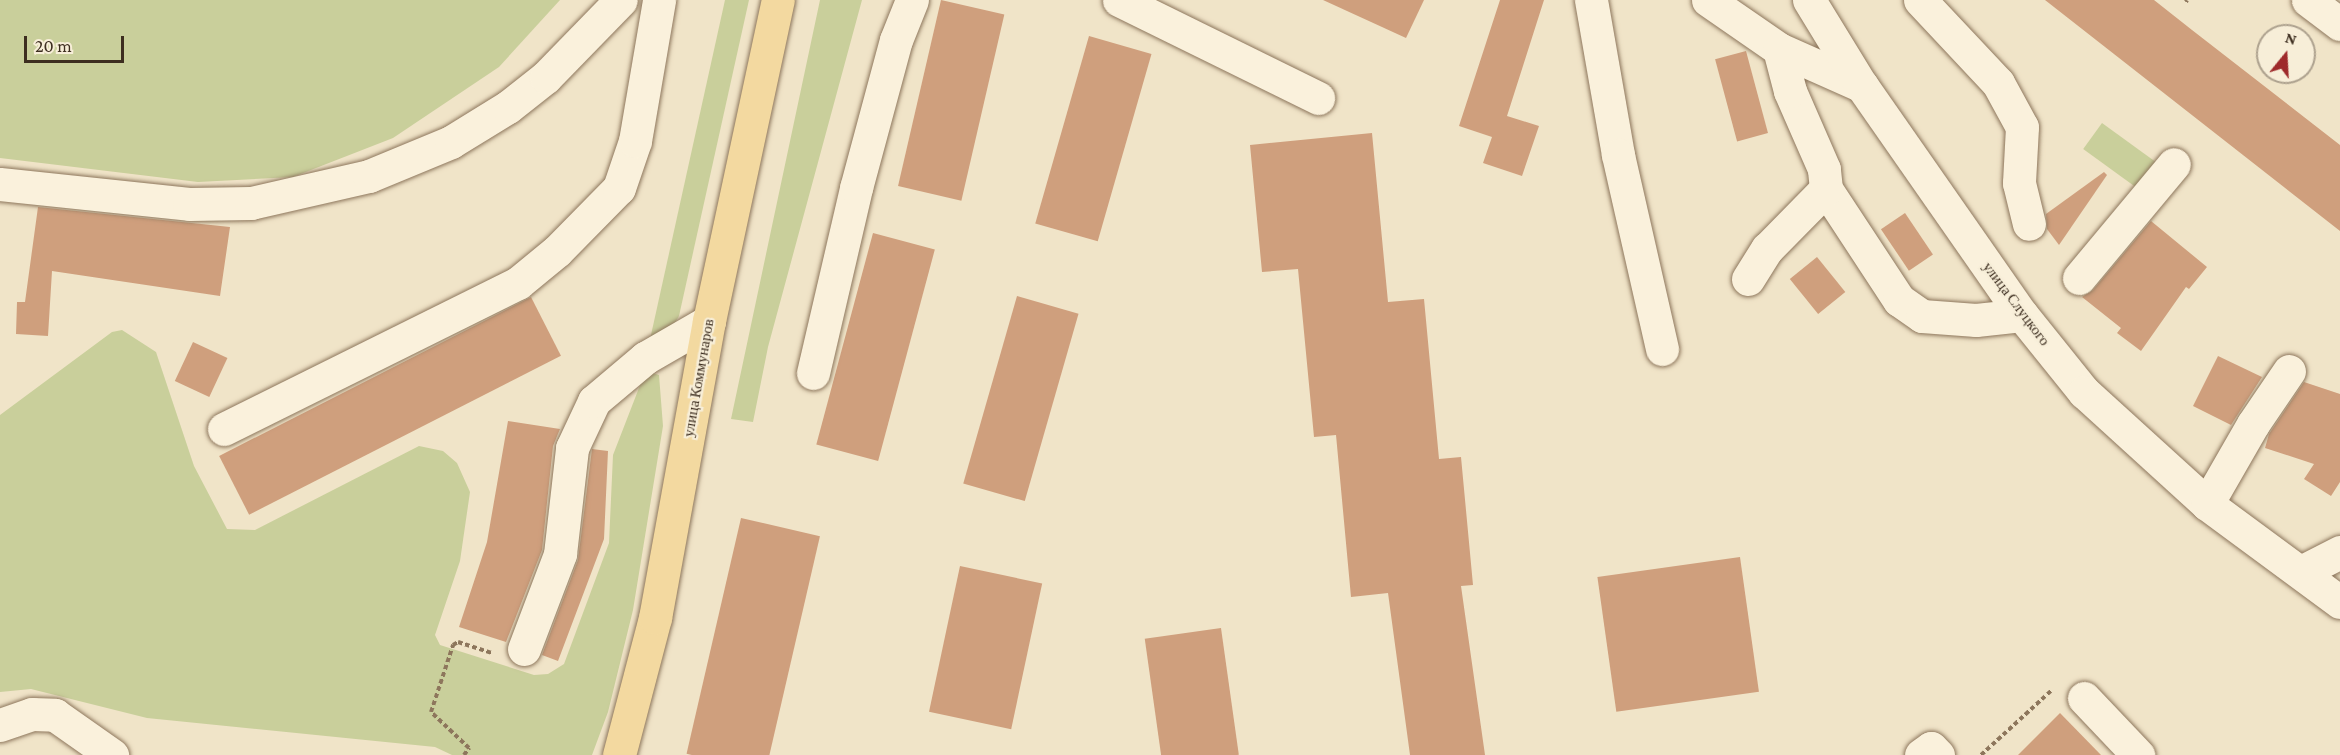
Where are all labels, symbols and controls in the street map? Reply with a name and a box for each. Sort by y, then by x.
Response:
scale bar [27,24,128,62]
north arrow [2256,24,2316,84]
text: N [2283,29,2299,48]
text: 20 m [35,36,72,56]
street label: улица Слуцкого [1979,259,2053,349]
street label: улица Коммунаров [680,318,718,438]

